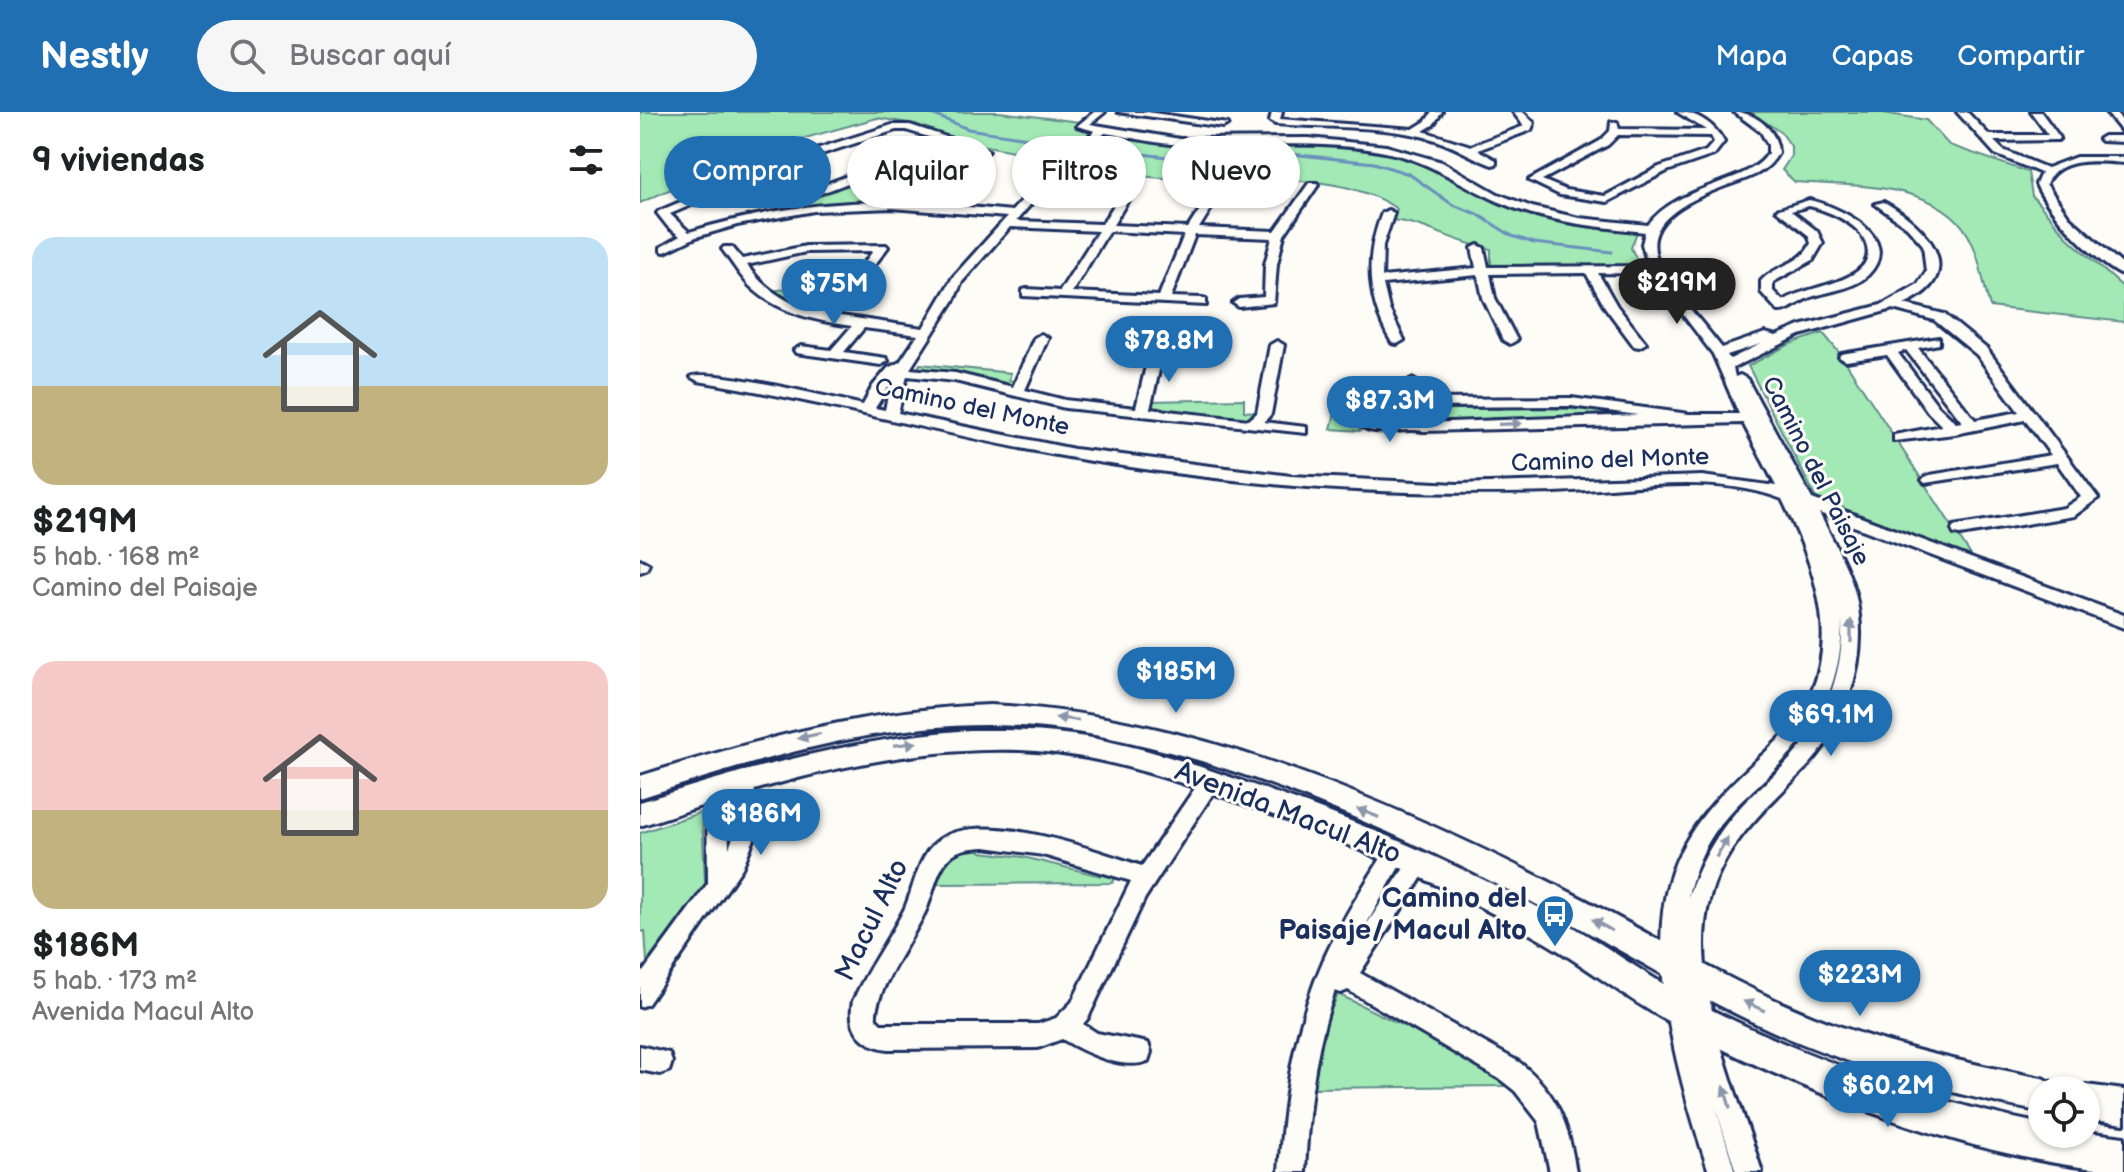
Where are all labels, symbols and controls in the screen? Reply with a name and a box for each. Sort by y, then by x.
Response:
search box [197,20,757,92]
text: Nestly [40,34,149,79]
icon: search [225,34,269,78]
text: Buscar aquí [289,38,451,74]
text: Mapa [1715,40,1788,73]
text: Capas [1832,40,1913,73]
text: Compartir [1957,40,2084,73]
chip: Comprar [664,136,831,208]
chip: Alquilar [847,136,996,208]
chip: Filtros [1012,136,1146,208]
chip: Nuevo [1162,136,1300,208]
icon: filters [564,138,608,182]
text: 9 viviendas [32,140,205,181]
pin: $219M [1621,258,1733,326]
pin: $75M [787,259,881,327]
text: $219M [1637,268,1717,299]
text: $75M [800,269,868,300]
icon: home [248,289,392,433]
pin: $78.8M [1104,316,1234,384]
text: $78.8M [1124,326,1214,357]
street label: Camino del Monte [872,372,1072,442]
street label: Camino del Paisaje [1756,372,1876,570]
pin: $87.3M [1325,376,1455,444]
text: $87.3M [1345,386,1435,417]
one-way arrow [1498,418,1523,431]
street label: Camino del Monte [1510,442,1710,478]
text: $219M [32,501,138,542]
text: 5 hab. · 168 m² [32,542,200,573]
text: Camino del Paisaje [32,573,258,604]
one-way arrow [1844,618,1857,643]
pin: $185M [1120,647,1232,715]
text: $185M [1135,657,1217,688]
pin: $69.1M [1766,690,1896,758]
text: $69.1M [1787,700,1875,731]
one-way arrow [1054,712,1079,725]
icon: home [248,713,392,857]
one-way arrow [796,730,821,743]
one-way arrow [892,738,917,751]
street label: Avenida Macul Alto [1170,755,1406,871]
pin: $186M [705,789,817,857]
text: $186M [720,799,802,830]
one-way arrow [1356,806,1380,819]
one-way arrow [1714,836,1728,858]
street label: Macul Alto [828,854,916,986]
place label: Camino del Paisaje/ Macul Alto [1279,882,1527,947]
bus stop icon: Camino del Paisaje/ Macul Alto [1534,893,1576,948]
one-way arrow [1591,919,1613,933]
text: $186M [32,925,139,966]
pin: $223M [1804,950,1916,1018]
text: $223M [1817,960,1903,991]
text: 5 hab. · 173 m² [32,966,197,997]
text: Avenida Macul Alto [32,997,254,1028]
one-way arrow [1742,999,1766,1013]
pin: $60.2M [1823,1061,1953,1129]
text: $60.2M [1842,1071,1934,1102]
map controls [2028,1076,2100,1148]
button: locate [2028,1076,2100,1148]
one-way arrow [1721,1085,1733,1110]

